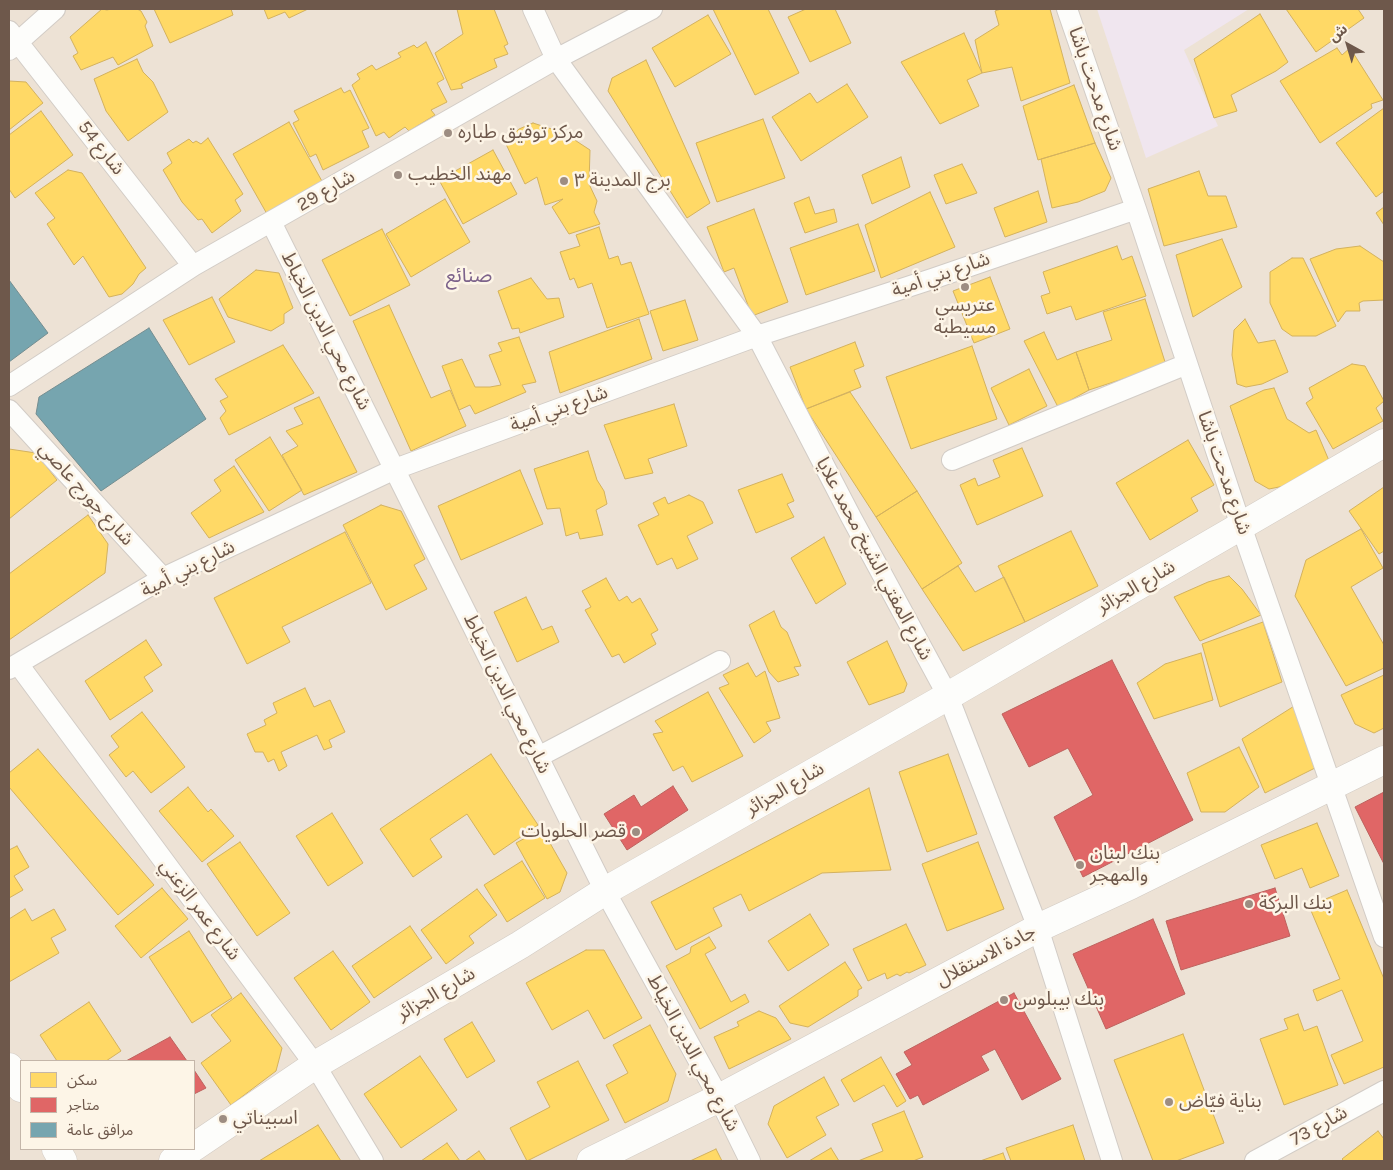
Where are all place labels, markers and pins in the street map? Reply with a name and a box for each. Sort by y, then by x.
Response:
place label: مركز توفيق طباره [458,122,584,144]
marker: مركز توفيق طباره [442,127,454,139]
place label: مهند الخطيب [408,164,512,186]
marker: مهند الخطيب [392,169,404,181]
place label: برج المدينة ٣ [574,170,671,192]
marker: برج المدينة ٣ [558,175,570,187]
marker: عتريسي مسيطبه [959,281,971,293]
place label: عتريسي مسيطبه [934,295,996,339]
place label: قصر الحلويات [521,821,626,843]
marker: قصر الحلويات [630,826,642,838]
place label: بنك لبنان والمهجر [1090,843,1160,887]
marker: بنك لبنان والمهجر [1074,859,1086,871]
place label: بنك البركة [1259,893,1332,915]
marker: بنك البركة [1243,898,1255,910]
place label: بنك بيبلوس [1014,989,1104,1011]
marker: بنك بيبلوس [998,994,1010,1006]
place label: بناية فيّاض [1179,1091,1262,1113]
marker: بناية فيّاض [1163,1096,1175,1108]
place label: اسبيناتي [233,1108,298,1130]
marker: اسبيناتي [217,1113,229,1125]

